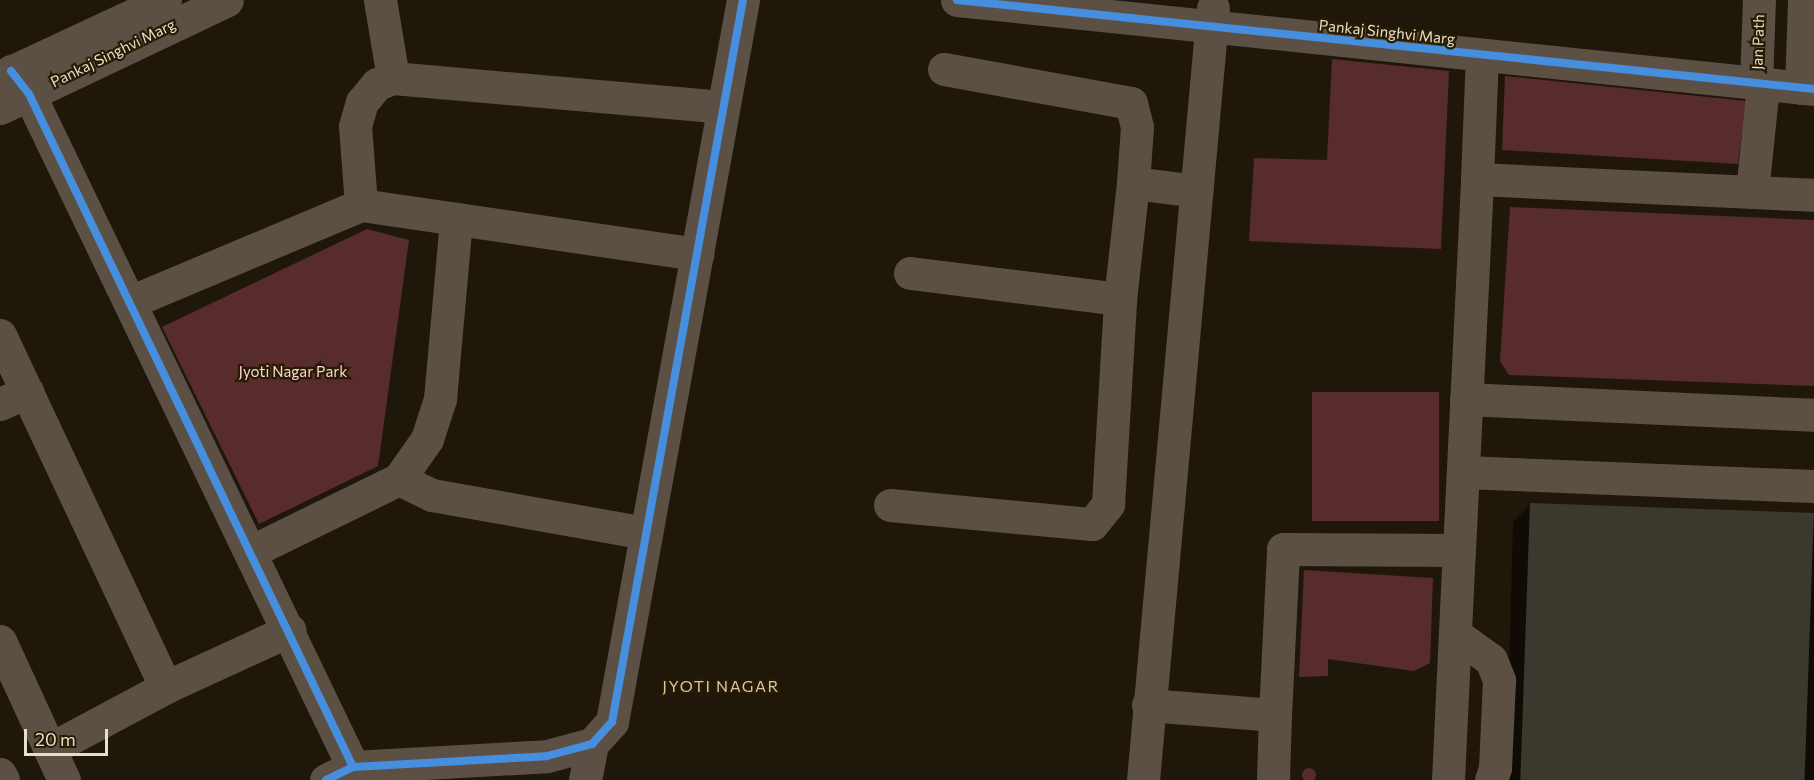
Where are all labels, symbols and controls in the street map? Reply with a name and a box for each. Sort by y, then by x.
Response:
street label: Jan Path [1748,14,1768,70]
street label: Pankaj Singhvi Marg [48,15,178,91]
street label: Pankaj Singhvi Marg [1318,16,1456,48]
park label: Jyoti Nagar Park [239,363,347,381]
district label: JYOTI NAGAR [662,676,780,696]
scale bar [27,717,111,755]
text: 20 m [35,728,76,750]

